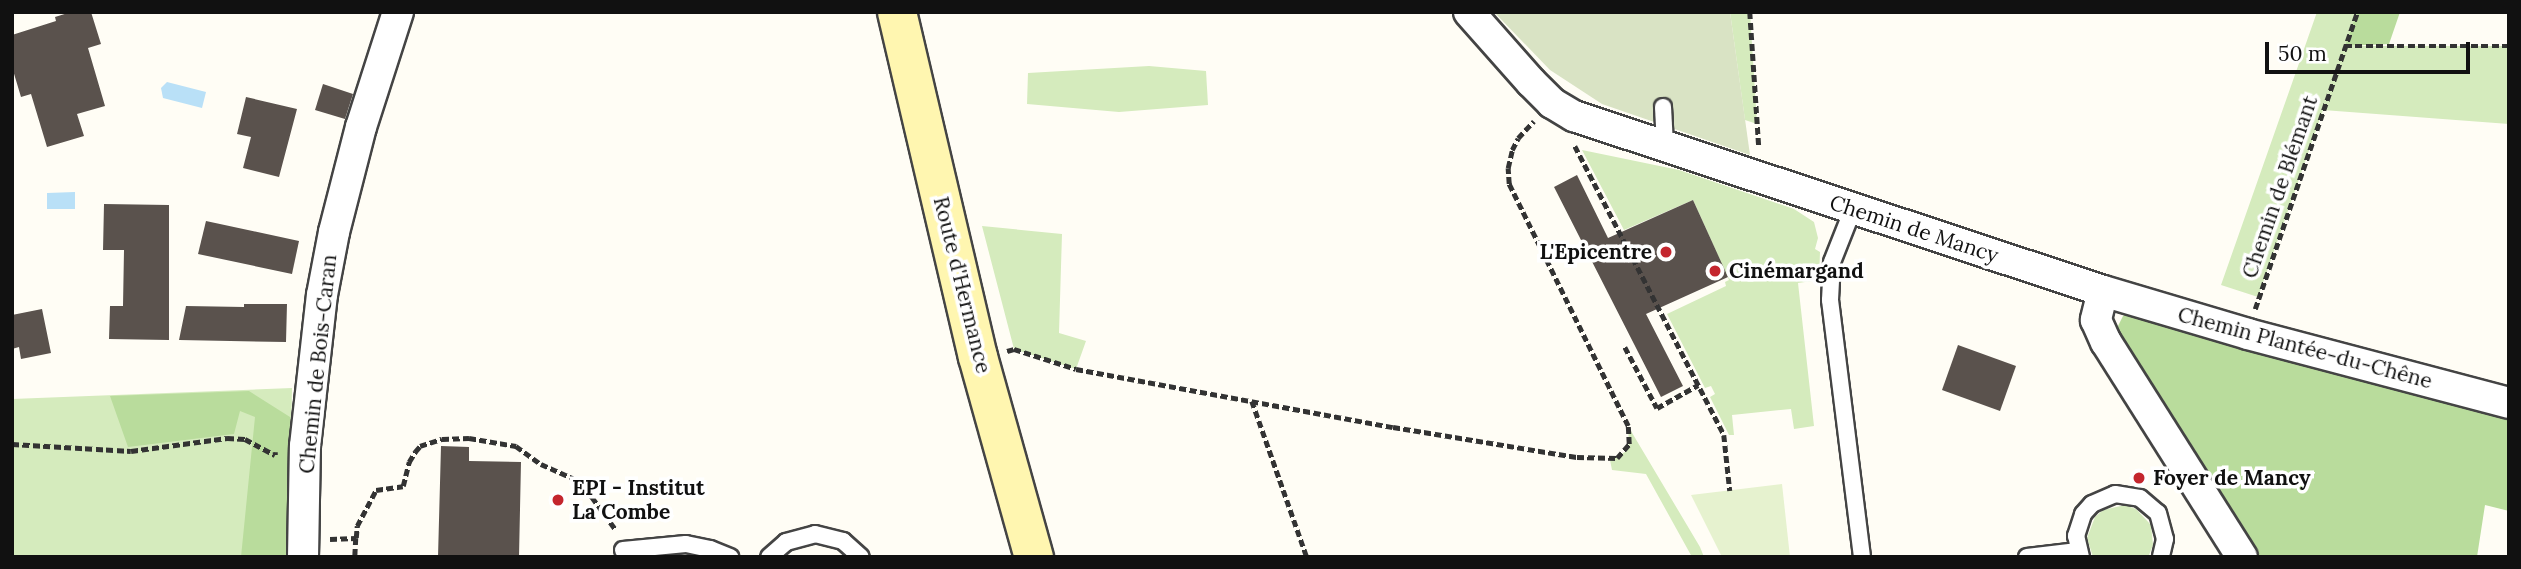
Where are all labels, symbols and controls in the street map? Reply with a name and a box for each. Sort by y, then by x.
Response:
scale bar [2269,28,2474,72]
text: 50 m [2278,40,2327,67]
street label: Chemin de Blémant [2237,92,2323,282]
street label: Chemin de Mancy [1826,190,2002,268]
street label: Route d'Hermance [928,194,996,376]
place label: L'Epicentre [1539,239,1652,265]
marker: L'Epicentre [1658,244,1674,260]
street label: Chemin de Bois-Caran [294,253,342,475]
place label: Cinémargand [1729,258,1864,284]
marker: Cinémargand [1707,263,1723,279]
street label: Chemin Plantée-du-Chêne [2175,302,2435,394]
place label: Foyer de Mancy [2153,465,2311,491]
marker: Foyer de Mancy [2131,470,2147,486]
place label: EPI - Institut La Combe [572,475,705,525]
marker: EPI - Institut La Combe [550,492,566,508]

